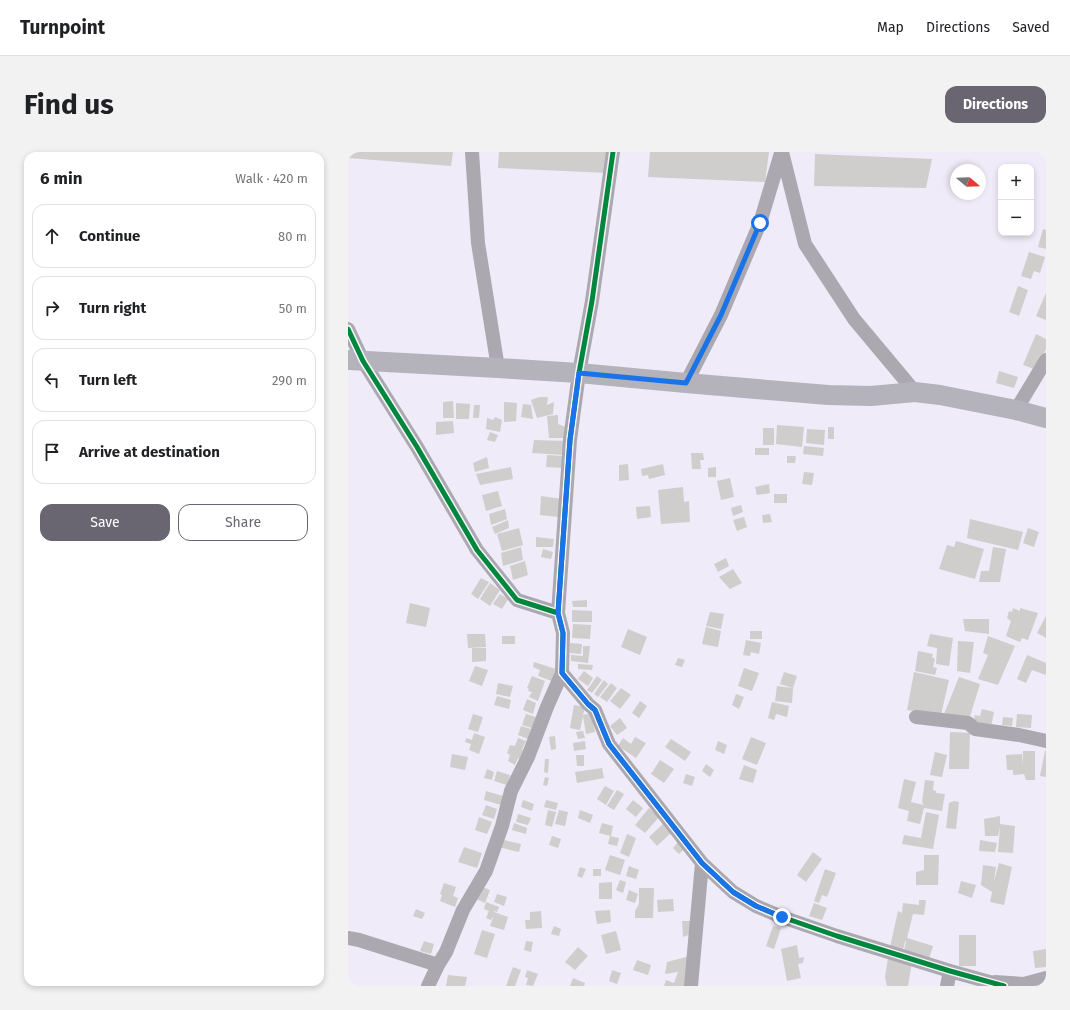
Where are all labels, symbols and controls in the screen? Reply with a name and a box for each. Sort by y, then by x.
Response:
text: Turnpoint [20,16,105,39]
text: Map [877,19,904,36]
text: Directions [926,19,990,36]
text: Saved [1012,19,1050,36]
button: Directions [945,86,1046,123]
text: Find us [24,88,114,121]
north arrow [950,164,986,200]
map controls [998,164,1034,236]
button: + [998,164,1034,200]
text: 6 min [40,168,83,189]
text: Walk · 420 m [235,171,308,186]
button: − [998,200,1034,236]
route start [751,214,769,232]
icon: ahead [41,225,63,247]
text: Continue [79,227,140,245]
text: 80 m [278,229,307,244]
icon: right [41,297,63,319]
text: Turn right [79,299,146,317]
text: 50 m [279,301,307,316]
icon: left [41,369,63,391]
text: Turn left [79,371,137,389]
text: 290 m [272,373,307,388]
icon: arrive [41,441,63,463]
text: Arrive at destination [79,443,220,461]
button: Save [40,504,170,541]
button: Share [178,504,308,541]
route end [773,908,791,926]

